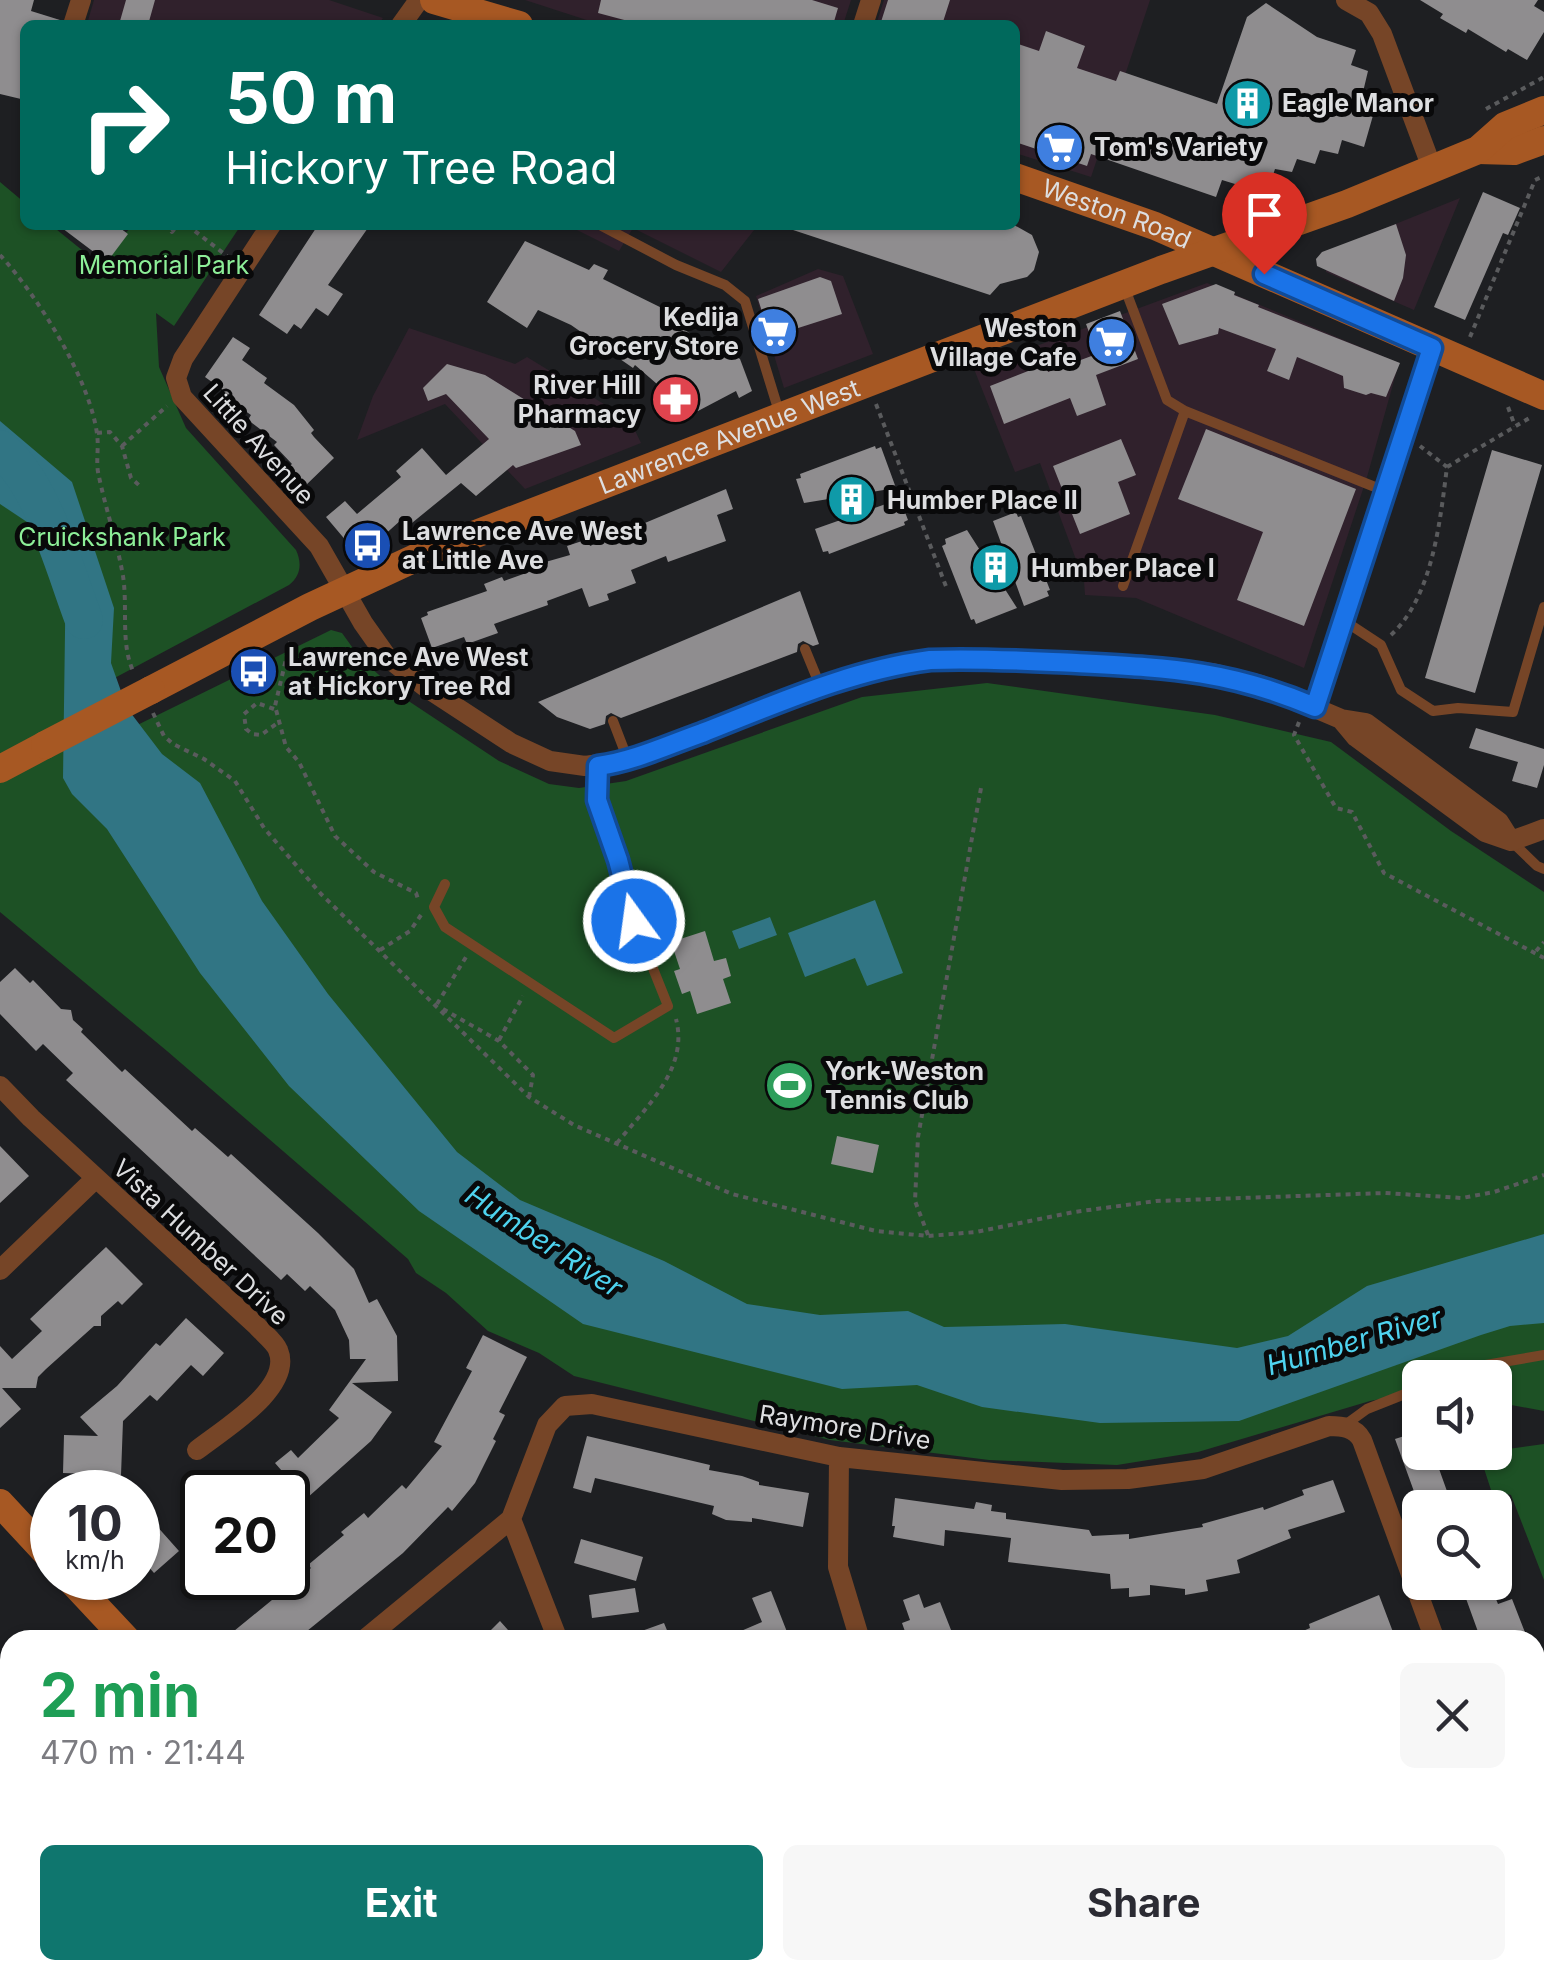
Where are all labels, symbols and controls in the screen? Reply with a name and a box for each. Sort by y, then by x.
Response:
text: 50 m [225,55,397,140]
icon: right [60,60,190,190]
building icon: Eagle Manor [1221,77,1273,129]
place label: Eagle Manor [1282,88,1434,118]
supermarket icon: Tom's Variety [1033,121,1085,173]
place label: Tom's Variety [1094,132,1263,162]
text: Hickory Tree Road [225,140,618,195]
pin [1222,172,1307,275]
street label: Weston Road [1038,173,1196,255]
icon: arrive [1237,187,1292,242]
park label: Memorial Park [79,250,250,280]
place label: Kedija Grocery Store [569,302,739,361]
supermarket icon: Kedija Grocery Store [748,305,800,357]
place label: Weston Village Cafe [930,313,1077,372]
supermarket icon: Weston Village Cafe [1086,316,1138,368]
place label: River Hill Pharmacy [518,370,641,429]
street label: Lawrence Avenue West [594,373,864,500]
pharmacy icon: River Hill Pharmacy [650,373,702,425]
street label: Little Avenue [197,378,321,510]
building icon: Humber Place II [826,474,878,526]
place label: Humber Place II [887,485,1078,515]
place label: Lawrence Ave West at Little Ave [402,516,643,575]
bus stop icon: Lawrence Ave West at Little Ave [341,519,393,571]
park label: Cruickshank Park [18,522,226,552]
building icon: Humber Place I [970,542,1022,594]
place label: Humber Place I [1031,553,1215,583]
place label: Lawrence Ave West at Hickory Tree Rd [288,642,529,701]
bus stop icon: Lawrence Ave West at Hickory Tree Rd [227,645,279,697]
position arrow [582,869,686,973]
place label: York-Weston Tennis Club [825,1056,984,1115]
sports icon: York-Weston Tennis Club [764,1059,816,1111]
street label: Vista Humber Drive [107,1153,295,1331]
water label: Humber River [459,1178,630,1305]
water label: Humber River [1263,1299,1447,1382]
map controls [1402,1360,1512,1600]
button: sound [1402,1360,1512,1470]
street label: Raymore Drive [757,1399,933,1455]
speed limit sign: 20 [180,1470,310,1600]
button: search [1402,1490,1512,1600]
text: 10 [67,1493,123,1553]
text: km/h [65,1545,125,1575]
text: 2 min [40,1659,200,1731]
button: close [1400,1663,1505,1768]
text: 470 m · 21:44 [40,1733,246,1772]
button: Exit [40,1845,763,1960]
button: Share [783,1845,1505,1960]

